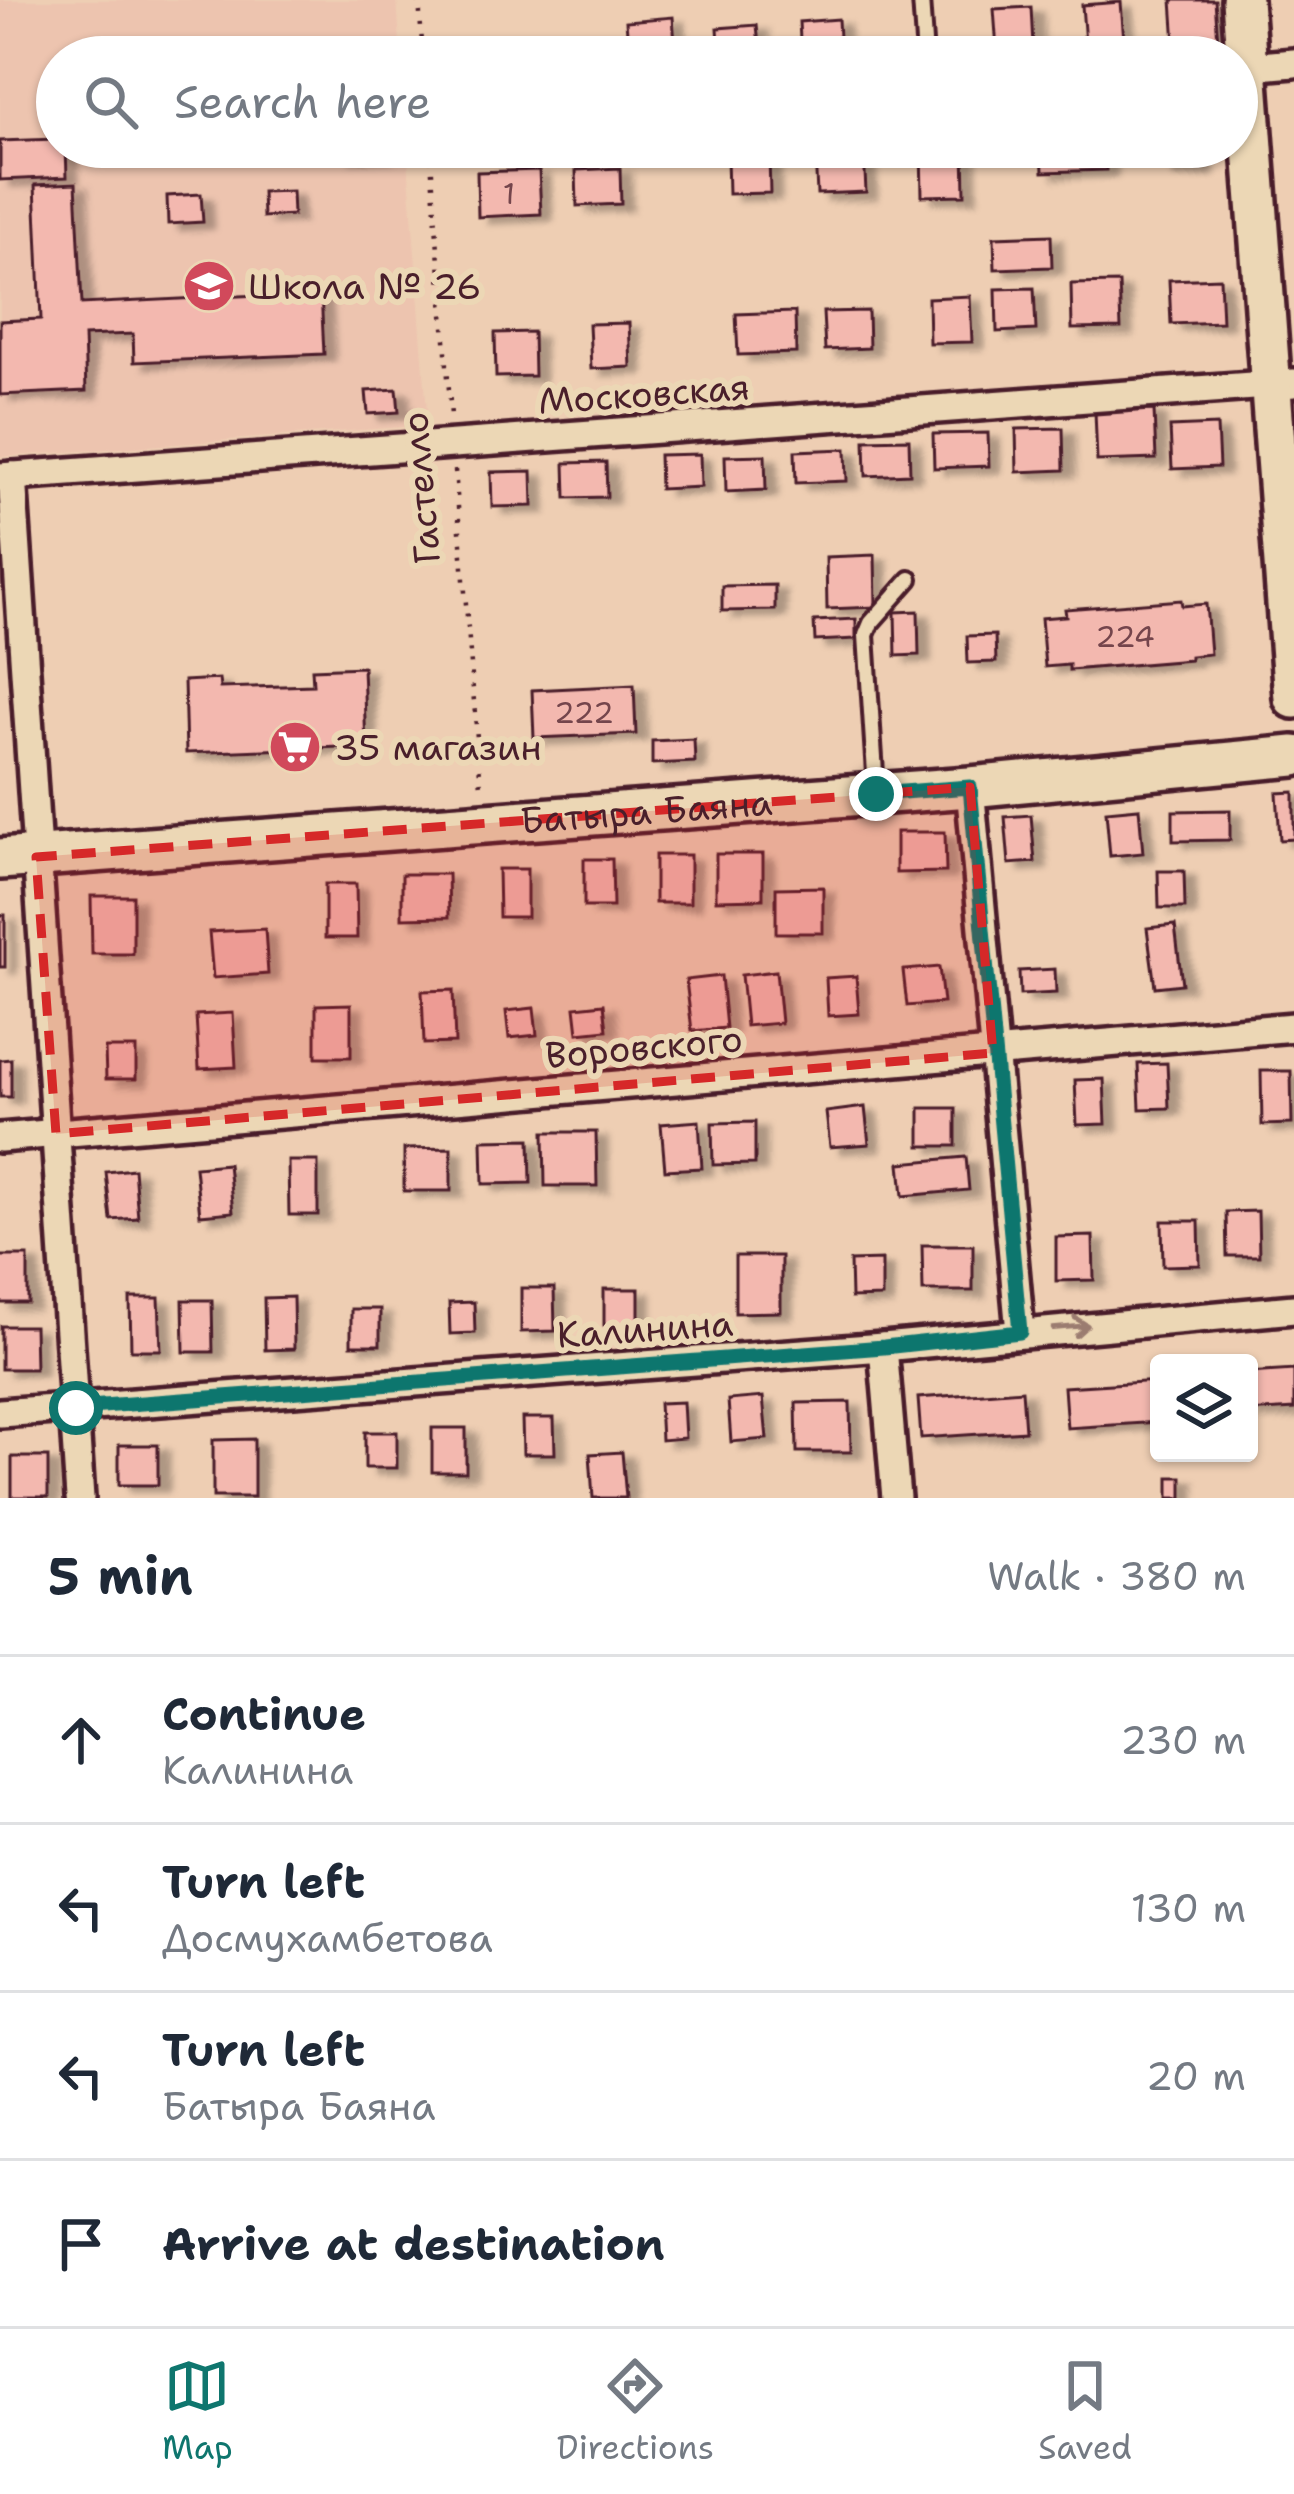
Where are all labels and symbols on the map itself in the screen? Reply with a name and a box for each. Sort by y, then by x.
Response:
house number: 1 [503,173,515,214]
school or university icon: Школа № 26 [181,258,237,314]
place label: Школа № 26 [248,262,482,311]
street label: Московская [537,362,751,426]
street label: Гастелло [390,410,452,566]
house number: 224 [1095,616,1155,657]
house number: 222 [554,692,614,733]
supermarket icon: 35 магазин [267,719,323,775]
place label: 35 магазин [334,723,542,772]
route end [849,767,903,821]
street label: Батыра Баяна [519,777,774,845]
street label: Воровского [543,1014,745,1080]
street label: Калинина [555,1298,735,1360]
one-way arrow [1051,1316,1090,1339]
route start [49,1381,103,1435]

